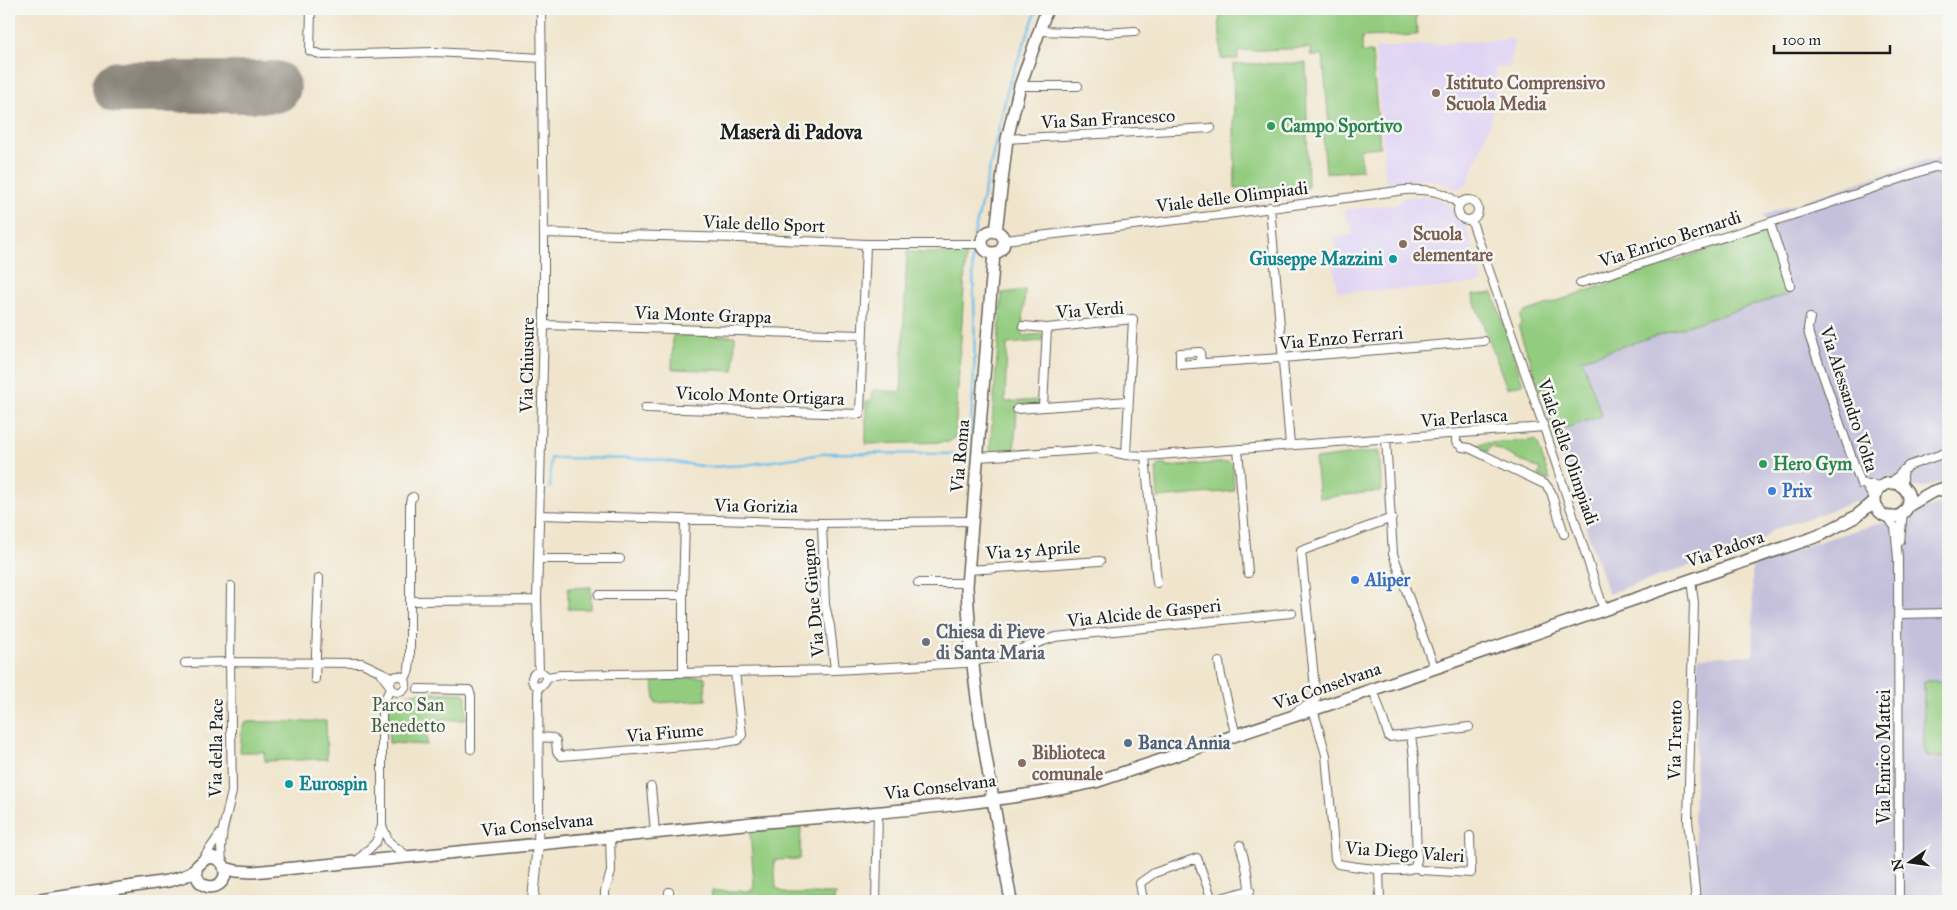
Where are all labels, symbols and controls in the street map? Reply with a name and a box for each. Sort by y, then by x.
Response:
scale bar [1774,22,1891,54]
text: 100 m [1782,31,1822,49]
place label: Istituto Comprensivo Scuola Media [1446,72,1605,115]
marker: Istituto Comprensivo Scuola Media [1430,87,1442,99]
street label: Via San Francesco [1039,104,1176,134]
place label: Campo Sportivo [1281,115,1402,138]
district label: Maserà di Padova [720,120,863,144]
marker: Campo Sportivo [1265,120,1277,132]
street label: Viale delle Olimpiadi [1154,177,1309,217]
street label: Via Enrico Bernardi [1595,206,1744,273]
street label: Viale dello Sport [702,211,826,237]
place label: Scuola elementare [1413,223,1494,266]
marker: Scuola elementare [1397,238,1409,250]
place label: Giuseppe Mazzini [1250,248,1384,271]
marker: Giuseppe Mazzini [1387,253,1399,265]
street label: Via Verdi [1054,297,1125,323]
street label: Via Monte Grappa [633,302,772,328]
street label: Via Chiusure [515,317,539,414]
street label: Via Enzo Ferrari [1277,322,1404,354]
street label: Via Alessandro Volta [1815,322,1883,475]
street label: Viale delle Olimpiadi [1532,375,1603,528]
street label: Vicolo Monte Ortigara [674,382,845,411]
street label: Via Perlasca [1419,404,1509,432]
street label: Via Roma [946,418,974,494]
place label: Hero Gym [1773,453,1853,476]
marker: Hero Gym [1757,458,1769,470]
place label: Prix [1782,480,1813,502]
marker: Prix [1766,485,1778,497]
street label: Via Gorizia [713,494,798,518]
street label: Via Padova [1682,525,1767,573]
street label: Via 25 Aprile [984,536,1081,564]
street label: Via Due Giugno [797,538,830,659]
place label: Aliper [1364,569,1411,592]
marker: Aliper [1349,574,1361,586]
street label: Via Alcide de Gasperi [1065,594,1222,632]
place label: Chiesa di Pieve di Santa Maria [936,621,1046,664]
marker: Chiesa di Pieve di Santa Maria [920,636,932,648]
street label: Via Conselvana [1269,657,1384,715]
street label: Via Enrico Mattei [1873,689,1895,826]
park label: Parco San Benedetto [370,694,446,737]
street label: Via della Pace [204,698,228,799]
street label: Via Trento [1663,700,1687,781]
street label: Via Fiume [624,719,705,747]
place label: Banca Annia [1138,732,1231,754]
marker: Banca Annia [1122,737,1134,749]
place label: Biblioteca comunale [1032,742,1106,785]
marker: Biblioteca comunale [1016,757,1028,769]
street label: Via Conselvana [882,769,998,805]
place label: Eurospin [299,773,368,796]
marker: Eurospin [283,778,295,790]
street label: Via Conselvana [479,808,594,842]
street label: Via Diego Valeri [1343,837,1466,868]
north arrow [1884,838,1934,888]
text: N [1888,857,1907,873]

